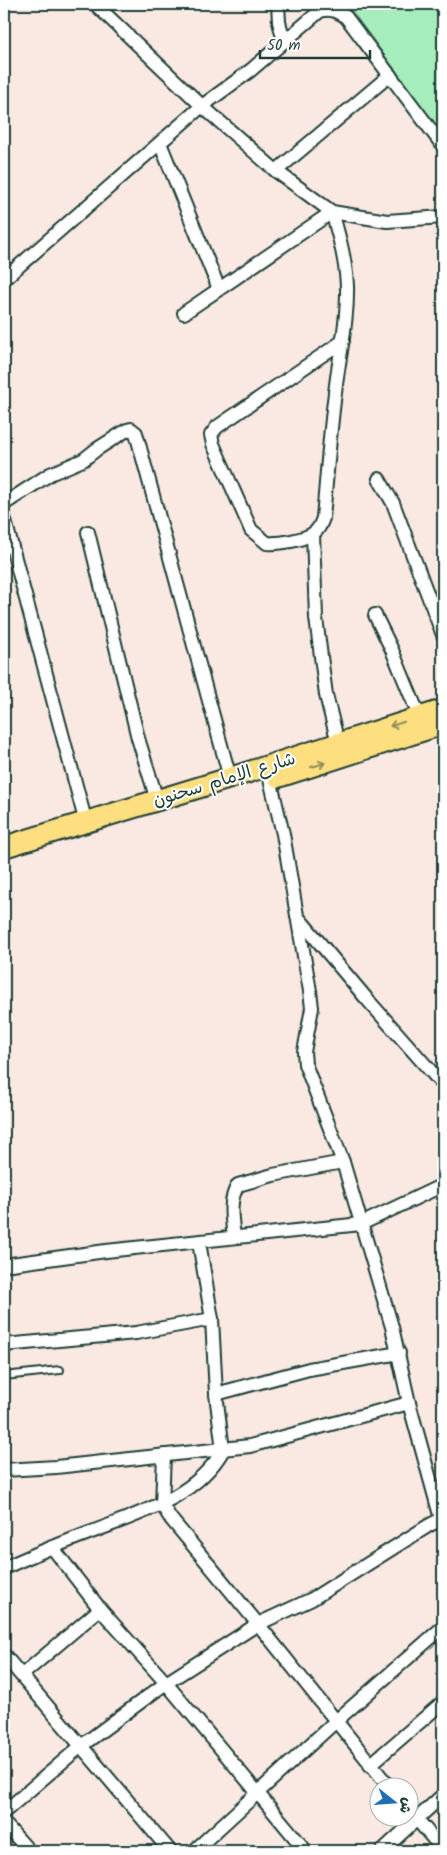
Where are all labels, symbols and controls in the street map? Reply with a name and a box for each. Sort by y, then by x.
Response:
scale bar [260,28,370,60]
text: 50 m [267,34,301,58]
one-way arrow [389,720,405,730]
street label: شارع الإمام سحنون [149,745,299,816]
one-way arrow [310,759,326,769]
north arrow [370,1778,420,1828]
text: ش [393,1795,418,1816]

